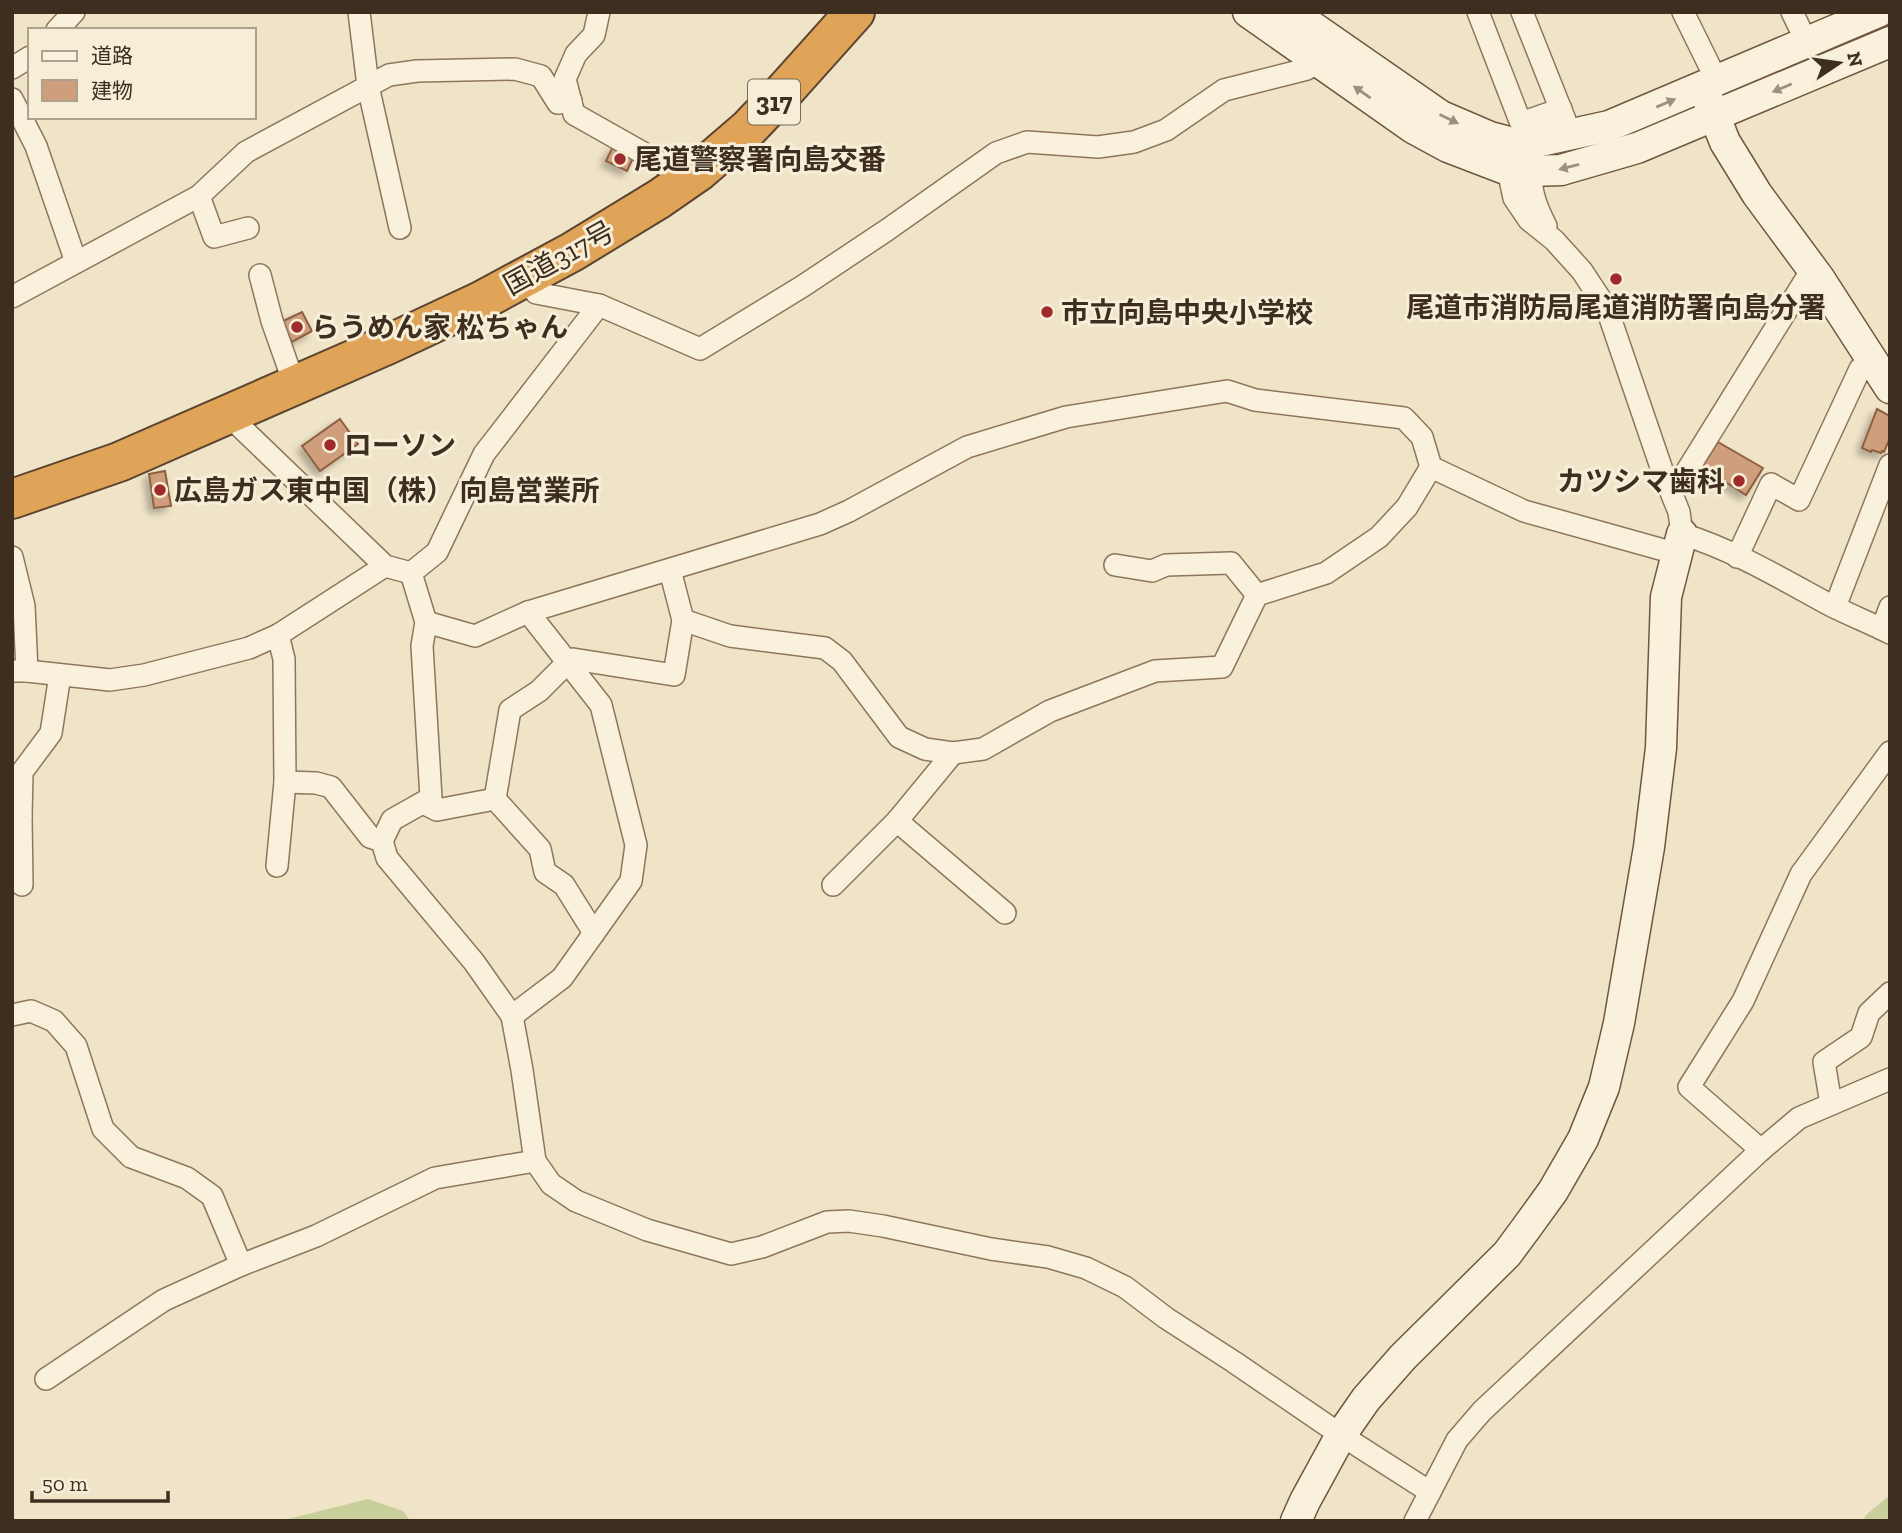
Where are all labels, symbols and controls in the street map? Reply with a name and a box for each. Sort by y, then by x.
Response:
legend [28,28,256,119]
north arrow [1804,28,1874,98]
text: 道路 [91,43,133,68]
text: N [1842,50,1868,69]
text: 建物 [91,78,133,103]
road number: 317 [748,80,800,124]
one-way arrow [1771,82,1792,93]
one-way arrow [1353,85,1371,99]
one-way arrow [1655,97,1676,108]
one-way arrow [1439,113,1459,125]
place label: 尾道警察署向島交番 [634,143,886,176]
marker: 尾道警察署向島交番 [612,151,628,167]
one-way arrow [1558,162,1580,173]
street label: 国道317号 [498,214,620,302]
marker: 尾道市消防局尾道消防署向島分署 [1608,271,1624,287]
place label: 尾道市消防局尾道消防署向島分署 [1406,291,1826,324]
place label: 市立向島中央小学校 [1061,296,1313,329]
marker: 市立向島中央小学校 [1039,304,1055,320]
place label: らうめん家 松ちゃん [311,311,568,344]
marker: らうめん家 松ちゃん [289,319,305,335]
place label: ローソン [344,429,456,462]
marker: ローソン [322,437,338,453]
place label: カツシマ歯科 [1557,465,1725,498]
marker: カツシマ歯科 [1731,473,1747,489]
place label: 広島ガス東中国（株） 向島営業所 [174,474,599,507]
marker: 広島ガス東中国（株） 向島営業所 [152,482,168,498]
scale bar [32,1460,168,1504]
text: 50 m [42,1471,88,1496]

